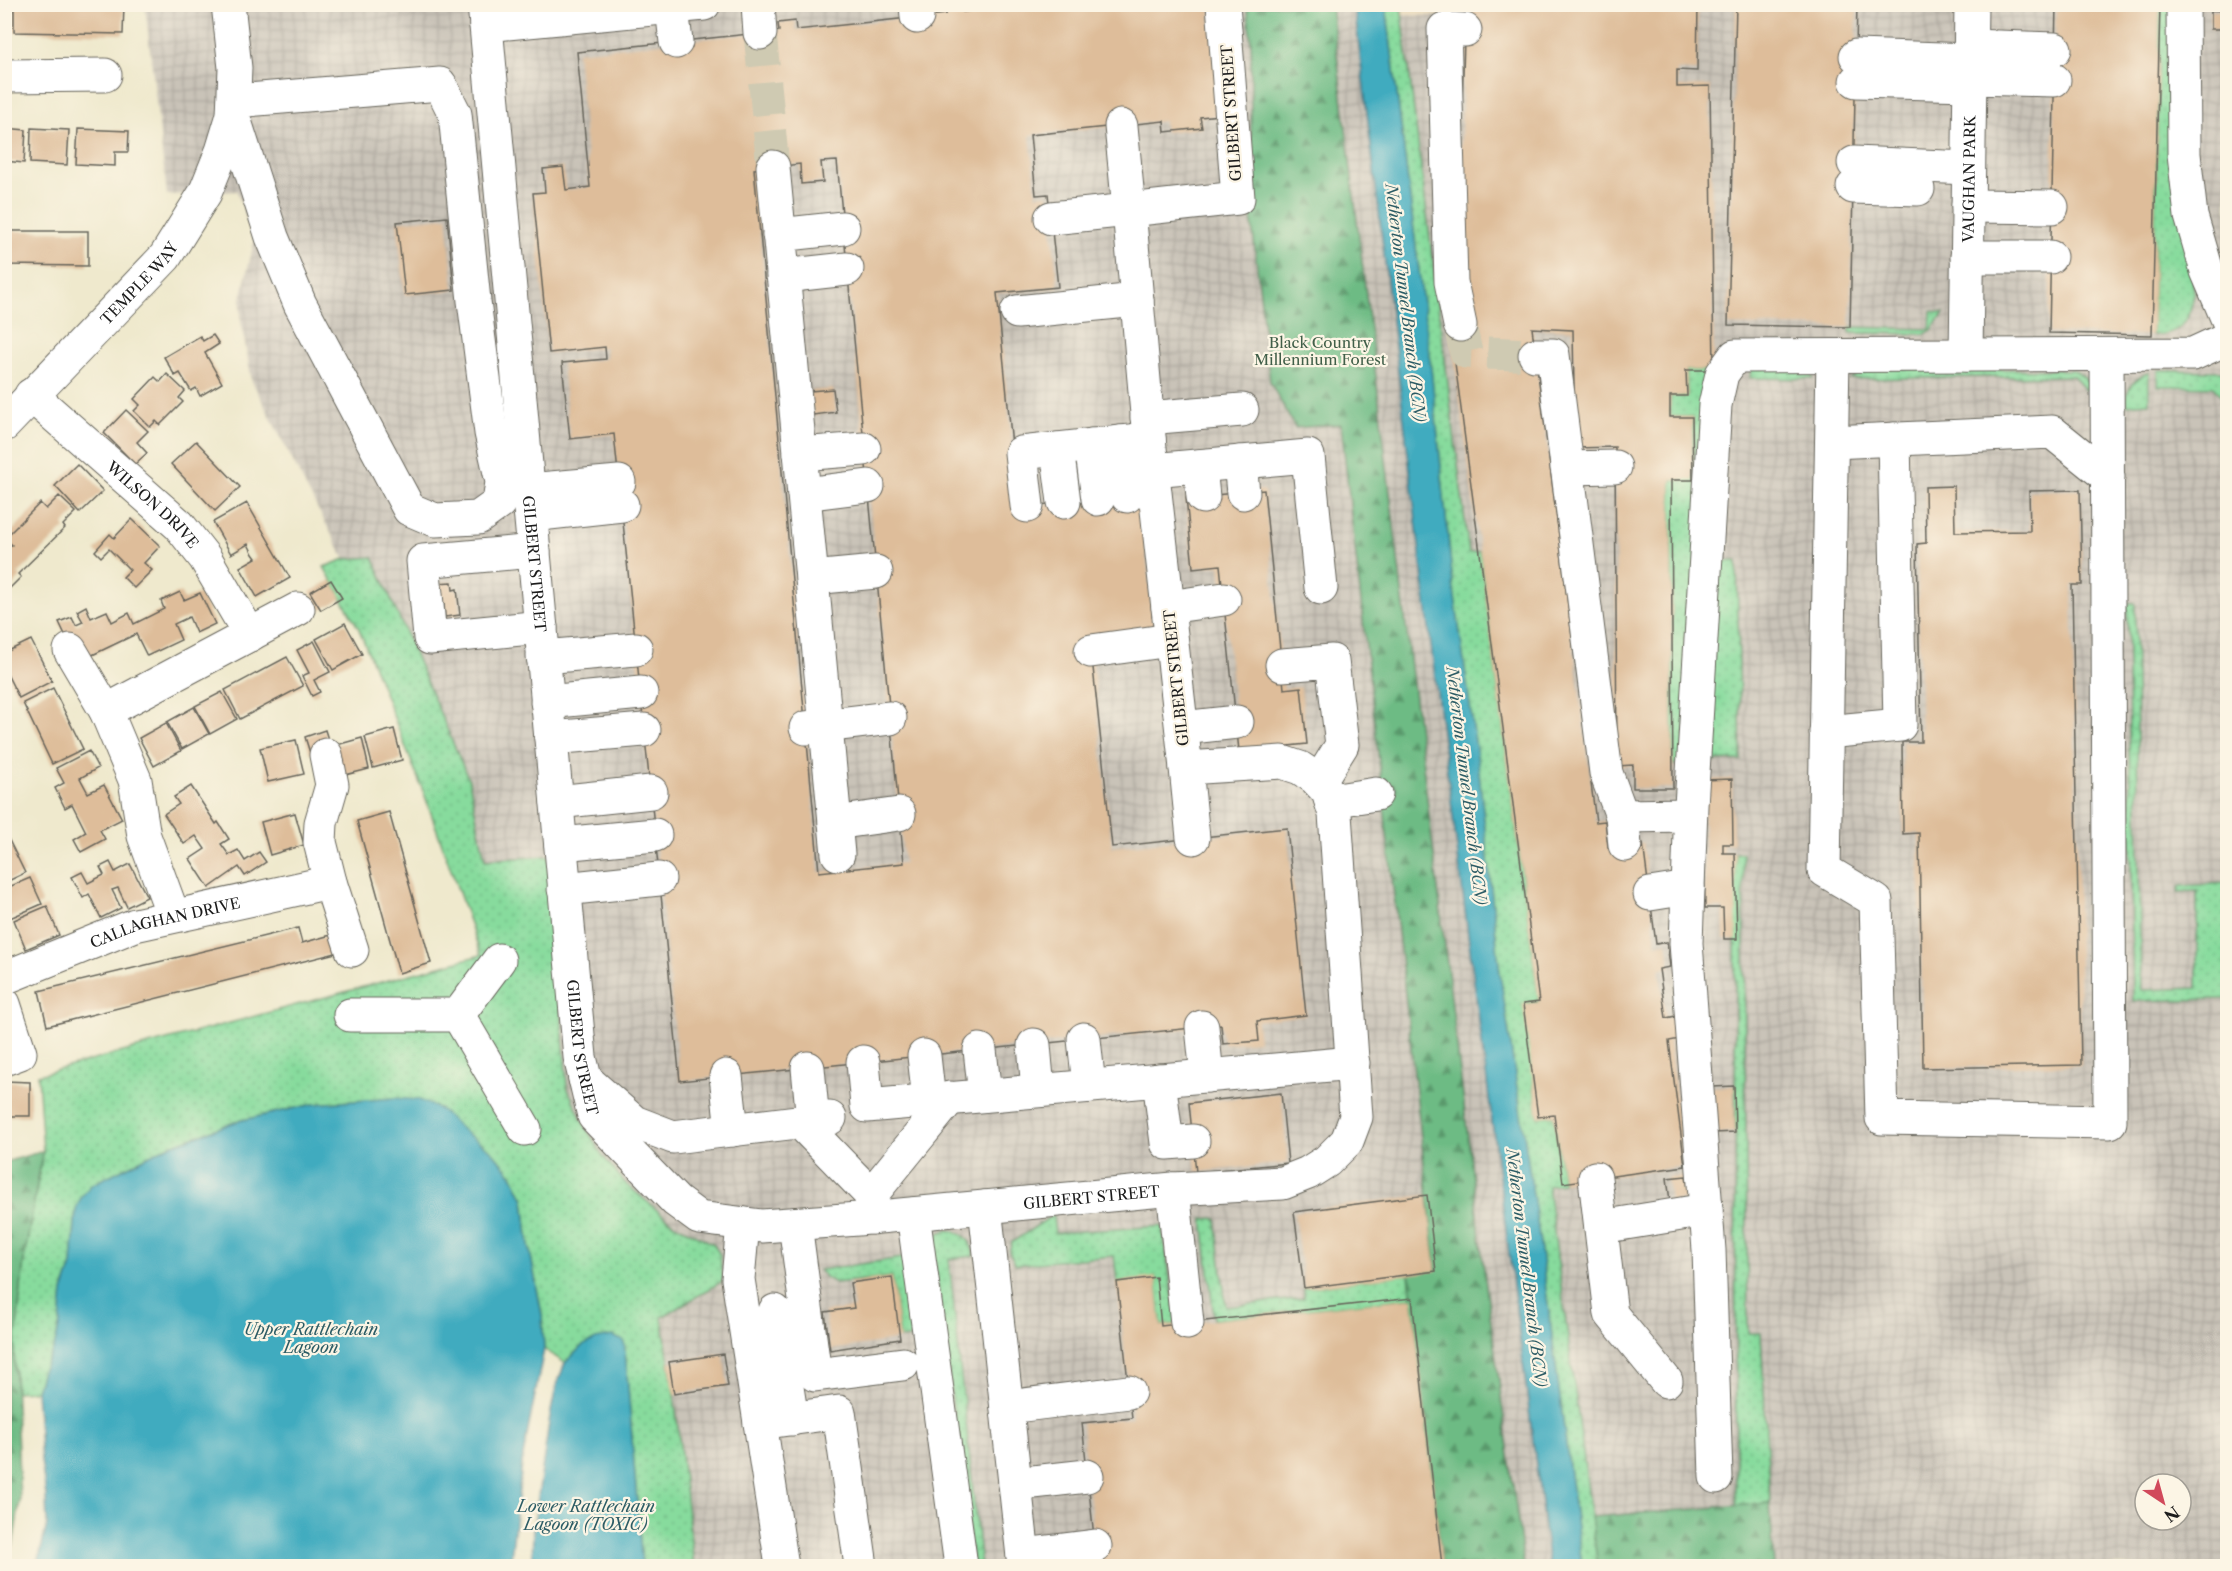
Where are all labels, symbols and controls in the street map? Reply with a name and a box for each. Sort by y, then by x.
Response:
street label: GILBERT STREET [1217,43,1245,182]
street label: VAUGHAN PARK [1958,114,1979,244]
water label: Netherton Tunnel Branch (BCN) [1381,181,1431,423]
street label: TEMPLE WAY [96,238,182,328]
park label: Black Country Millennium Forest [1254,333,1387,369]
street label: WILSON DRIVE [102,456,203,552]
street label: GILBERT STREET [519,495,551,634]
street label: GILBERT STREET [1159,608,1193,747]
water label: Netherton Tunnel Branch (BCN) [1442,664,1492,906]
street label: CALLAGHAN DRIVE [87,893,242,952]
street label: GILBERT STREET [563,979,603,1117]
water label: Netherton Tunnel Branch (BCN) [1502,1146,1552,1388]
street label: GILBERT STREET [1022,1181,1161,1213]
water label: Upper Rattlechain Lagoon [244,1319,378,1357]
north arrow [2133,1472,2193,1532]
water label: Lower Rattlechain Lagoon (TOXIC) [515,1496,655,1534]
text: N [2160,1502,2183,1526]

